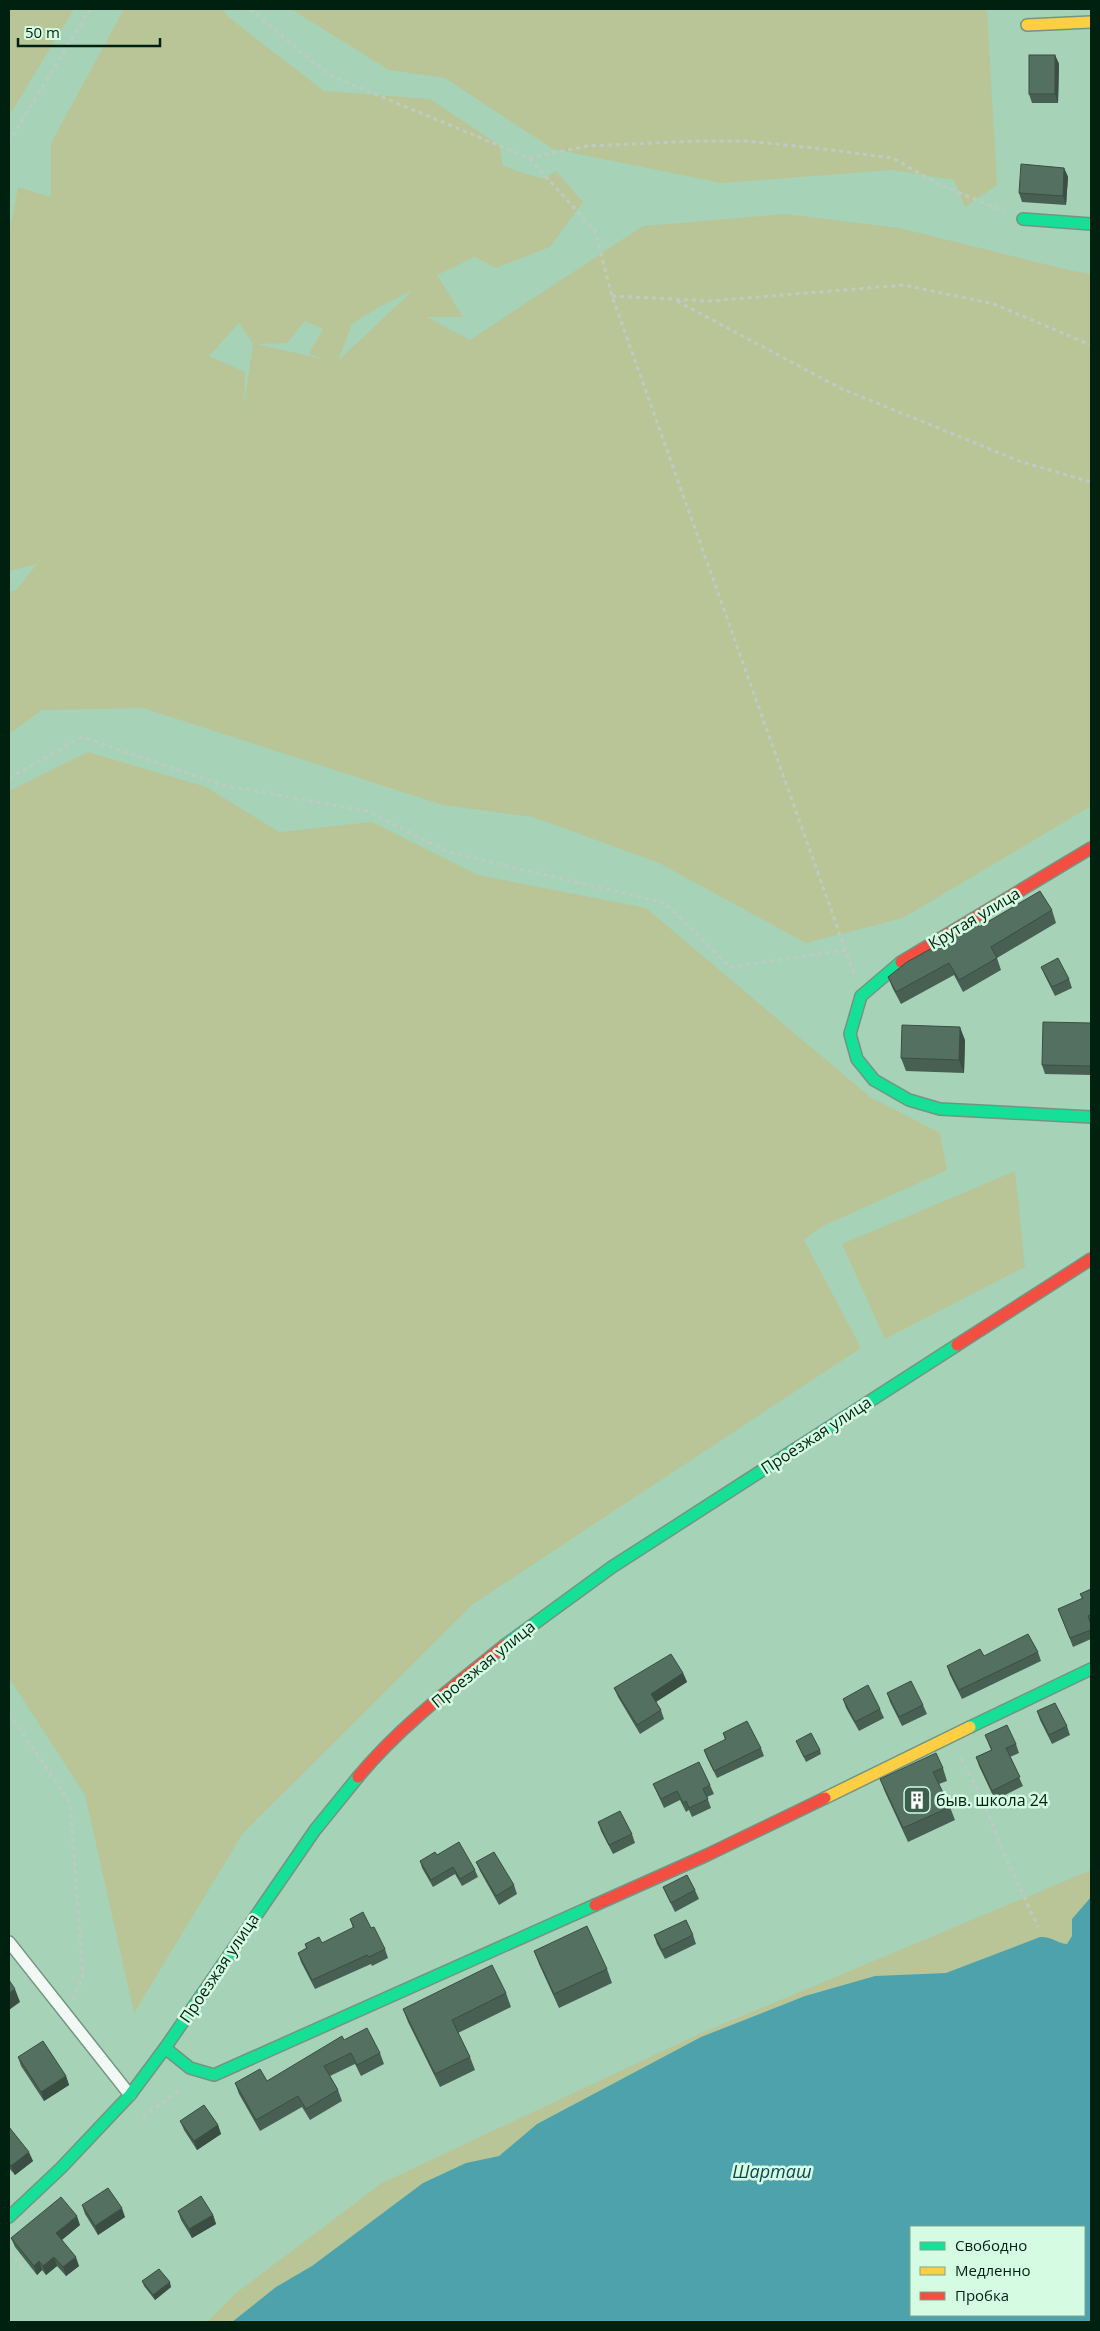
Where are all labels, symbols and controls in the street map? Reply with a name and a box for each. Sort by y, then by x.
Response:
scale bar [18,15,160,47]
text: 50 m [25,22,60,42]
street label: Крутая улица [924,882,1024,954]
street label: Проезжая улица [756,1391,876,1479]
street label: Проезжая улица [426,1615,540,1713]
building icon: быв. школа 24 [902,1785,932,1815]
place label: быв. школа 24 [936,1789,1048,1811]
street label: Проезжая улица [174,1909,264,2027]
water label: Шарташ [732,2159,812,2183]
legend [910,2226,1085,2316]
text: Свободно [955,2235,1027,2255]
text: Медленно [955,2260,1031,2280]
text: Пробка [955,2285,1009,2305]

